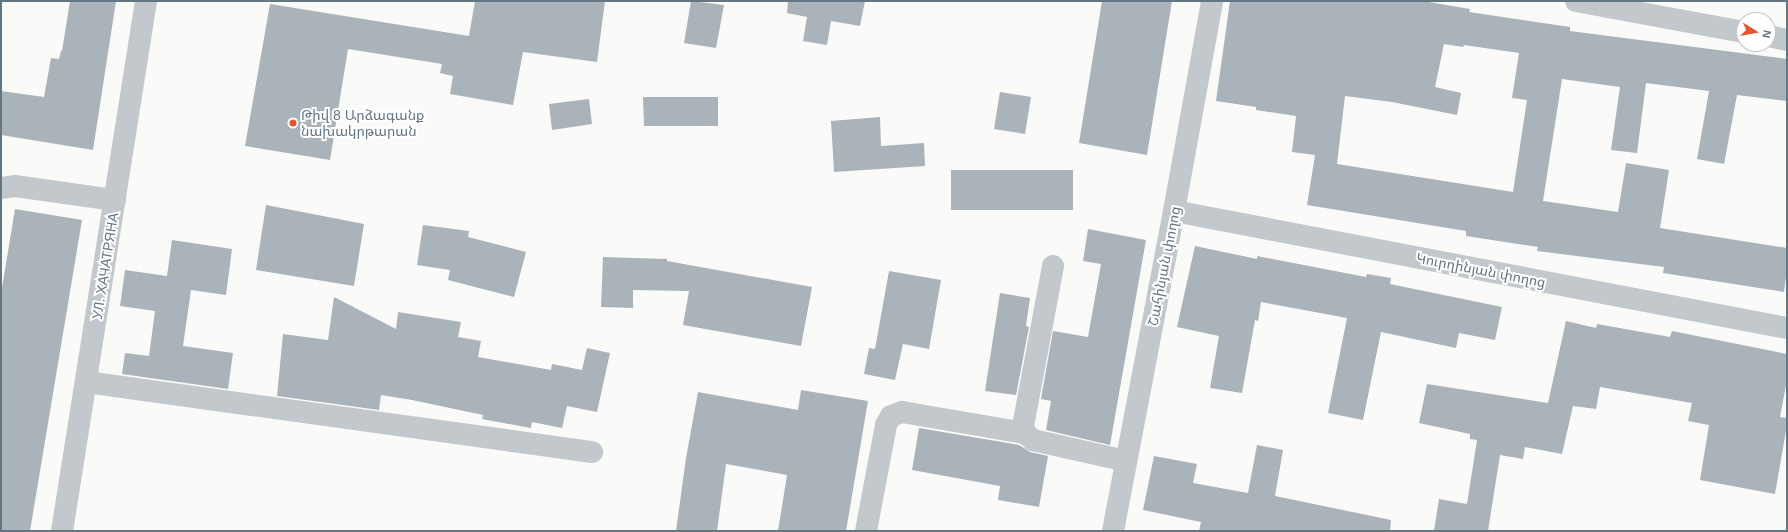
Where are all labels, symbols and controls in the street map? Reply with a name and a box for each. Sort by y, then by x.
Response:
north arrow [1736,12,1776,52]
text: N [1760,29,1773,39]
place label: Թիվ 8 Արձագանք նախակրթարան [301,107,424,140]
marker: Թիվ 8 Արձագանք նախակրթարան [288,118,298,128]
street label: Շահինյան փողոց [1144,205,1184,327]
street label: УЛ. ХАЧАТРЯНА [88,212,122,320]
street label: Կուրղինյան փողոց [1415,249,1547,291]

